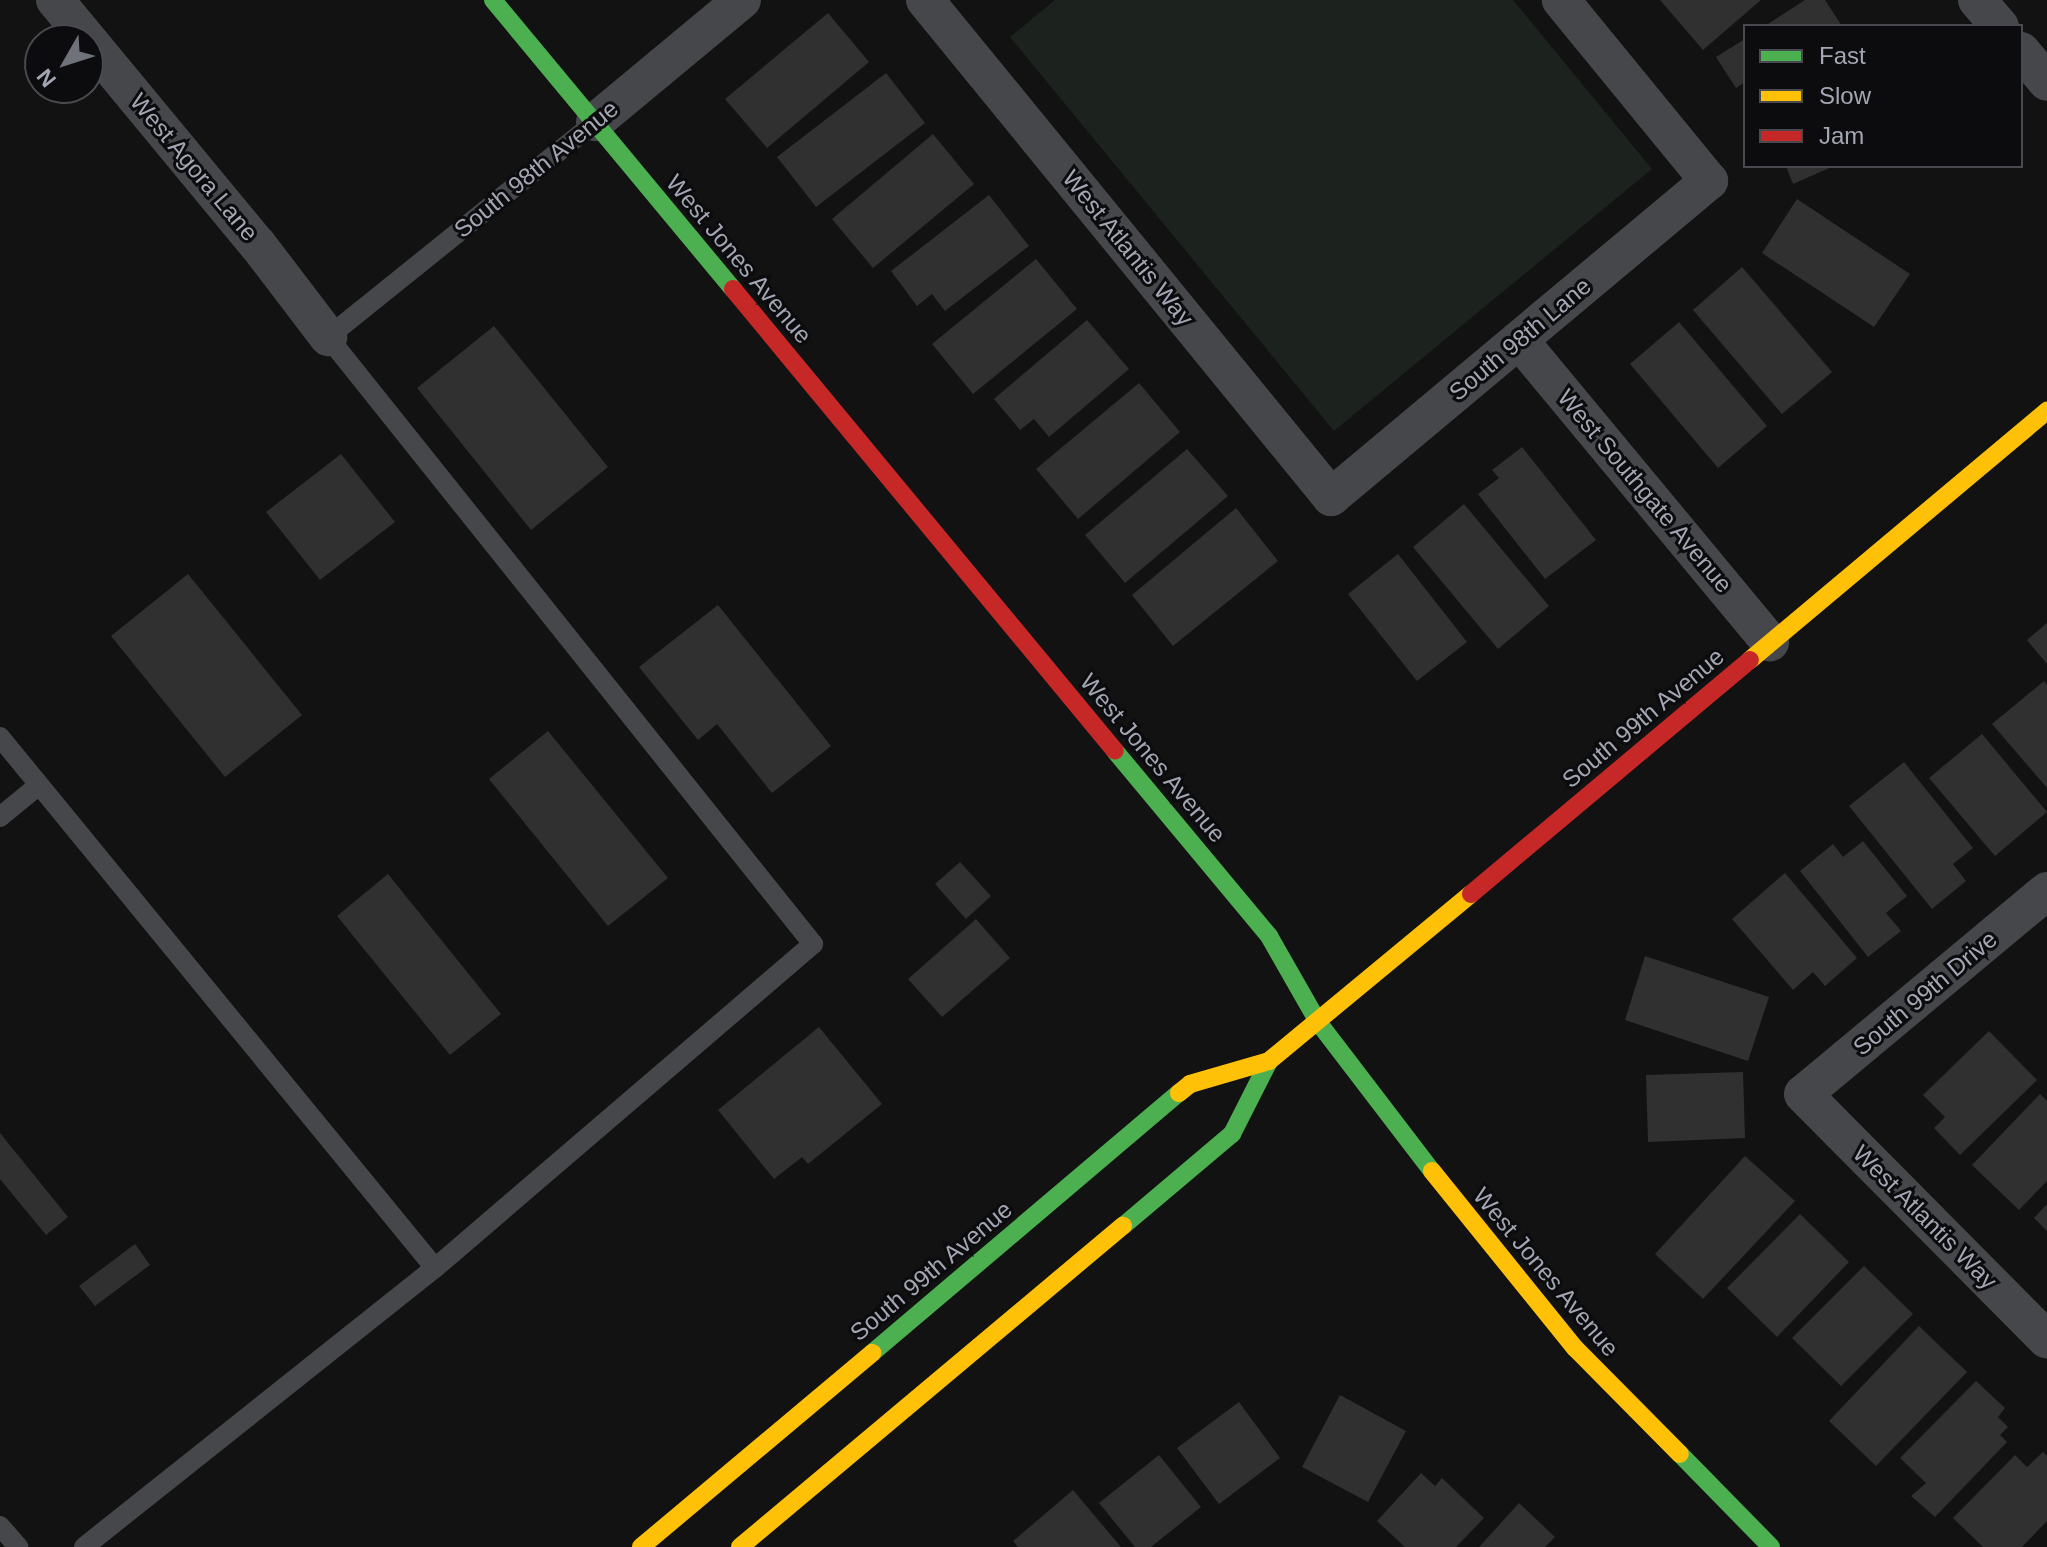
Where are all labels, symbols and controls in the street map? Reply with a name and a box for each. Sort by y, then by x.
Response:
north arrow [24,24,104,104]
legend [1743,24,2023,168]
text: Fast [1819,42,1866,69]
text: N [32,64,61,92]
text: Slow [1819,82,1871,109]
street label: West Agora Lane [124,87,264,247]
street label: South 98th Avenue [448,94,624,244]
text: Jam [1819,122,1864,149]
street label: West Atlantis Way [1056,164,1200,332]
street label: West Jones Avenue [660,168,818,350]
street label: South 98th Lane [1443,271,1597,407]
street label: West Southgate Avenue [1551,383,1739,599]
street label: South 99th Avenue [1556,641,1730,795]
street label: West Jones Avenue [1074,667,1232,849]
street label: South 99th Drive [1847,925,2003,1061]
street label: West Atlantis Way [1846,1138,2004,1296]
street label: West Jones Avenue [1467,1181,1625,1363]
street label: South 99th Avenue [844,1194,1018,1348]

